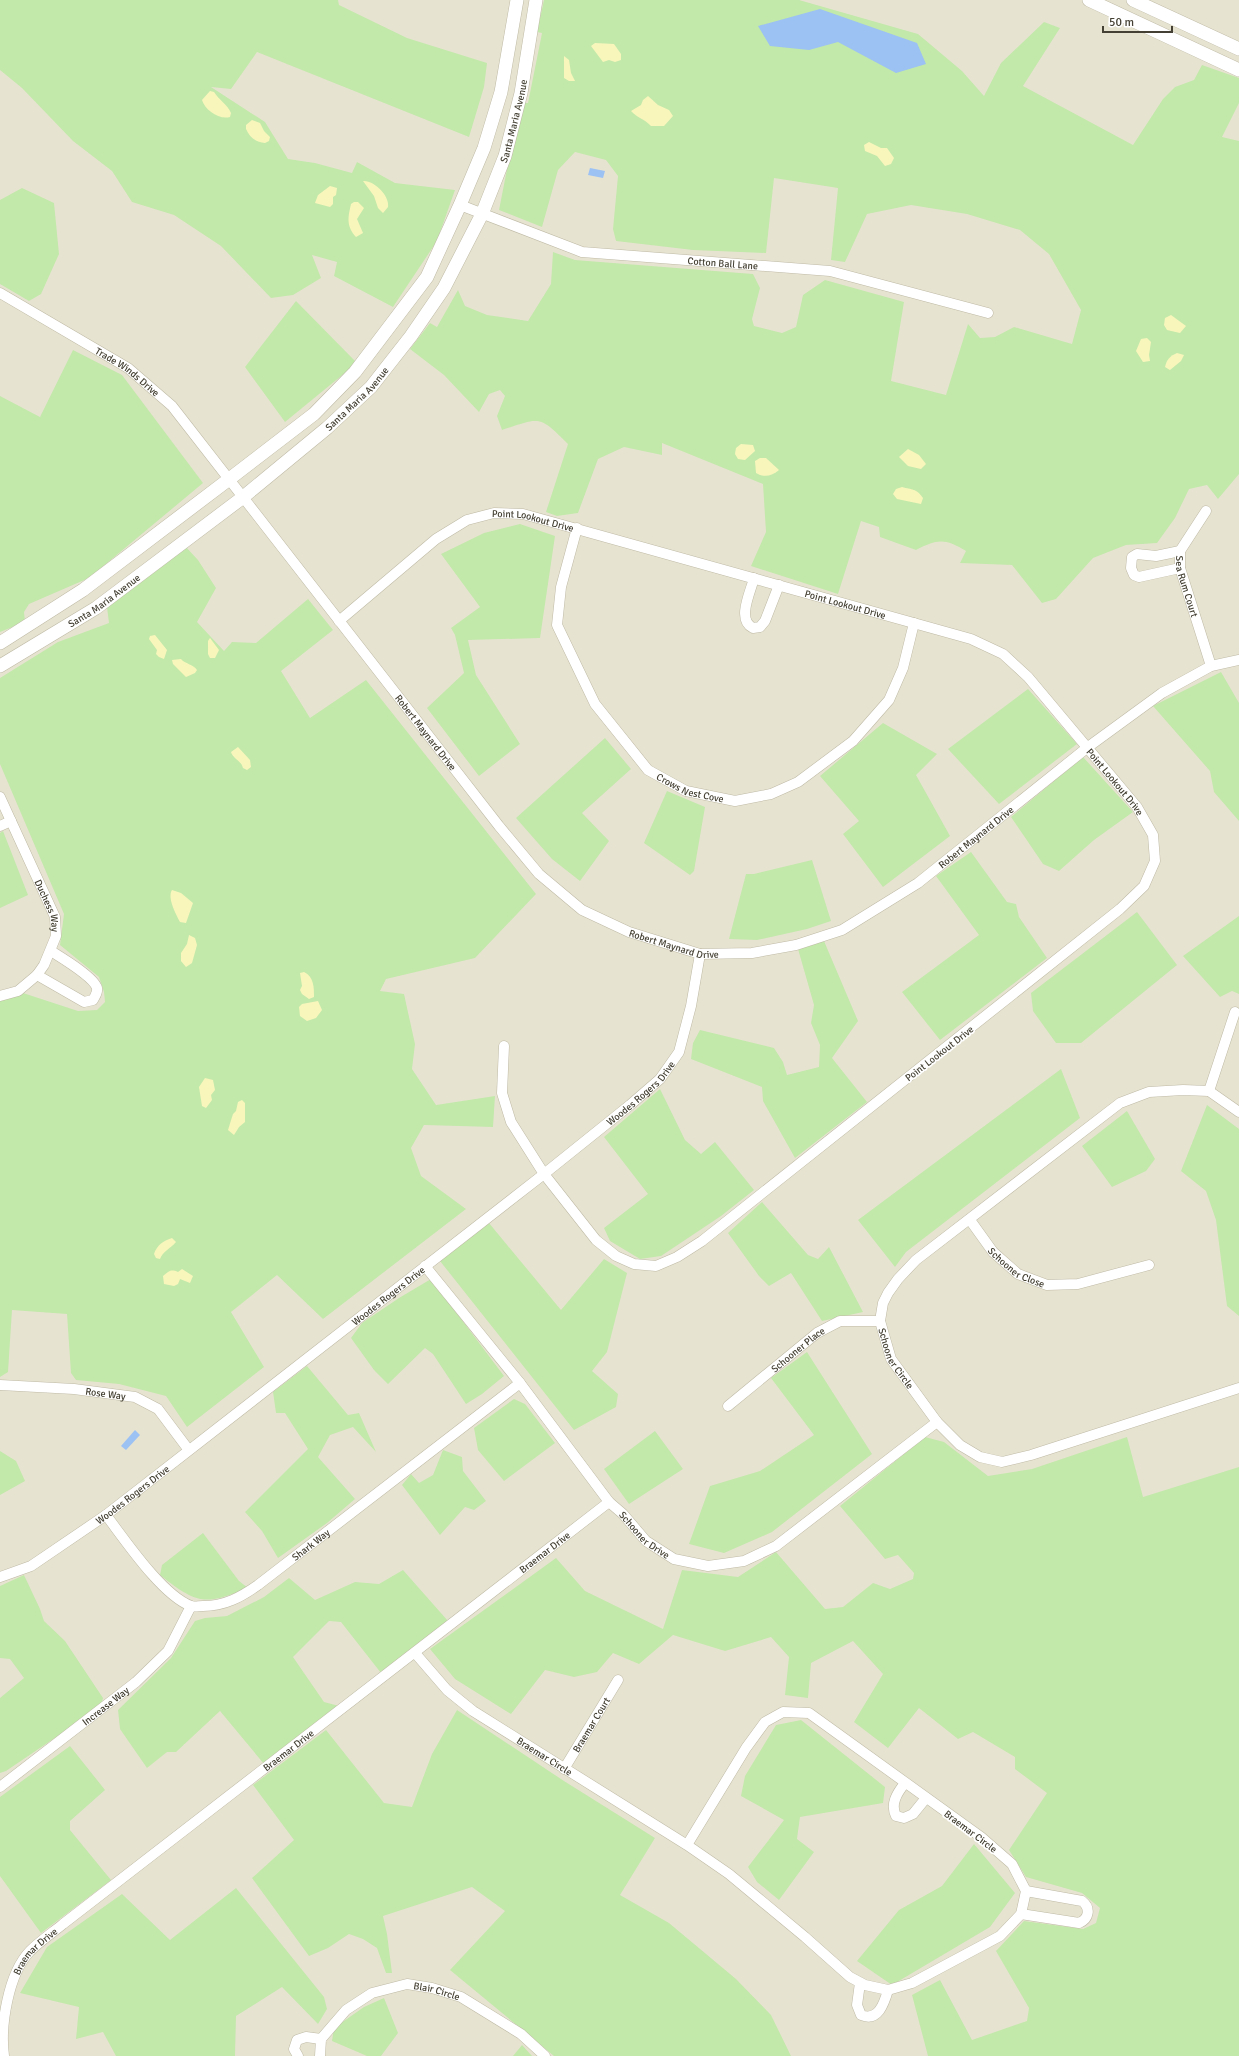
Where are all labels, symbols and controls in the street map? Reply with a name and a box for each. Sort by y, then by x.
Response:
scale bar [1103,8,1172,34]
text: 50 m [1109,15,1134,30]
street label: Santa Maria Avenue [498,79,530,165]
street label: Cotton Ball Lane [687,255,758,272]
street label: Trade Winds Drive [93,345,162,399]
street label: Santa Maria Avenue [323,365,392,434]
street label: Point Lookout Drive [492,508,575,535]
street label: Sea Rum Court [1173,556,1200,619]
street label: Santa Maria Avenue [66,572,143,630]
street label: Point Lookout Drive [803,588,887,622]
street label: Robert Maynard Drive [392,693,458,773]
street label: Point Lookout Drive [1083,746,1146,818]
street label: Crows Nest Cove [654,771,725,806]
street label: Robert Maynard Drive [936,804,1016,871]
street label: Duchess Way [32,878,61,933]
street label: Robert Maynard Drive [627,927,719,962]
street label: Point Lookout Drive [903,1023,976,1084]
street label: Woodes Rogers Drive [604,1059,678,1128]
street label: Schooner Close [985,1245,1046,1291]
street label: Woodes Rogers Drive [350,1264,428,1328]
street label: Schooner Place [769,1325,827,1375]
street label: Schooner Circle [875,1327,916,1392]
street label: Rose Way [85,1386,127,1403]
street label: Woodes Rogers Drive [94,1463,172,1527]
street label: Schooner Drive [616,1509,672,1562]
street label: Shark Way [290,1527,333,1564]
street label: Braemar Drive [517,1529,573,1576]
street label: Increase Way [80,1684,132,1728]
street label: Braemar Court [570,1695,613,1755]
street label: Braemar Drive [261,1727,316,1774]
street label: Braemar Circle [514,1735,574,1779]
street label: Braemar Circle [942,1808,999,1856]
street label: Braemar Drive [11,1926,60,1977]
street label: Blair Circle [413,1980,461,2003]

